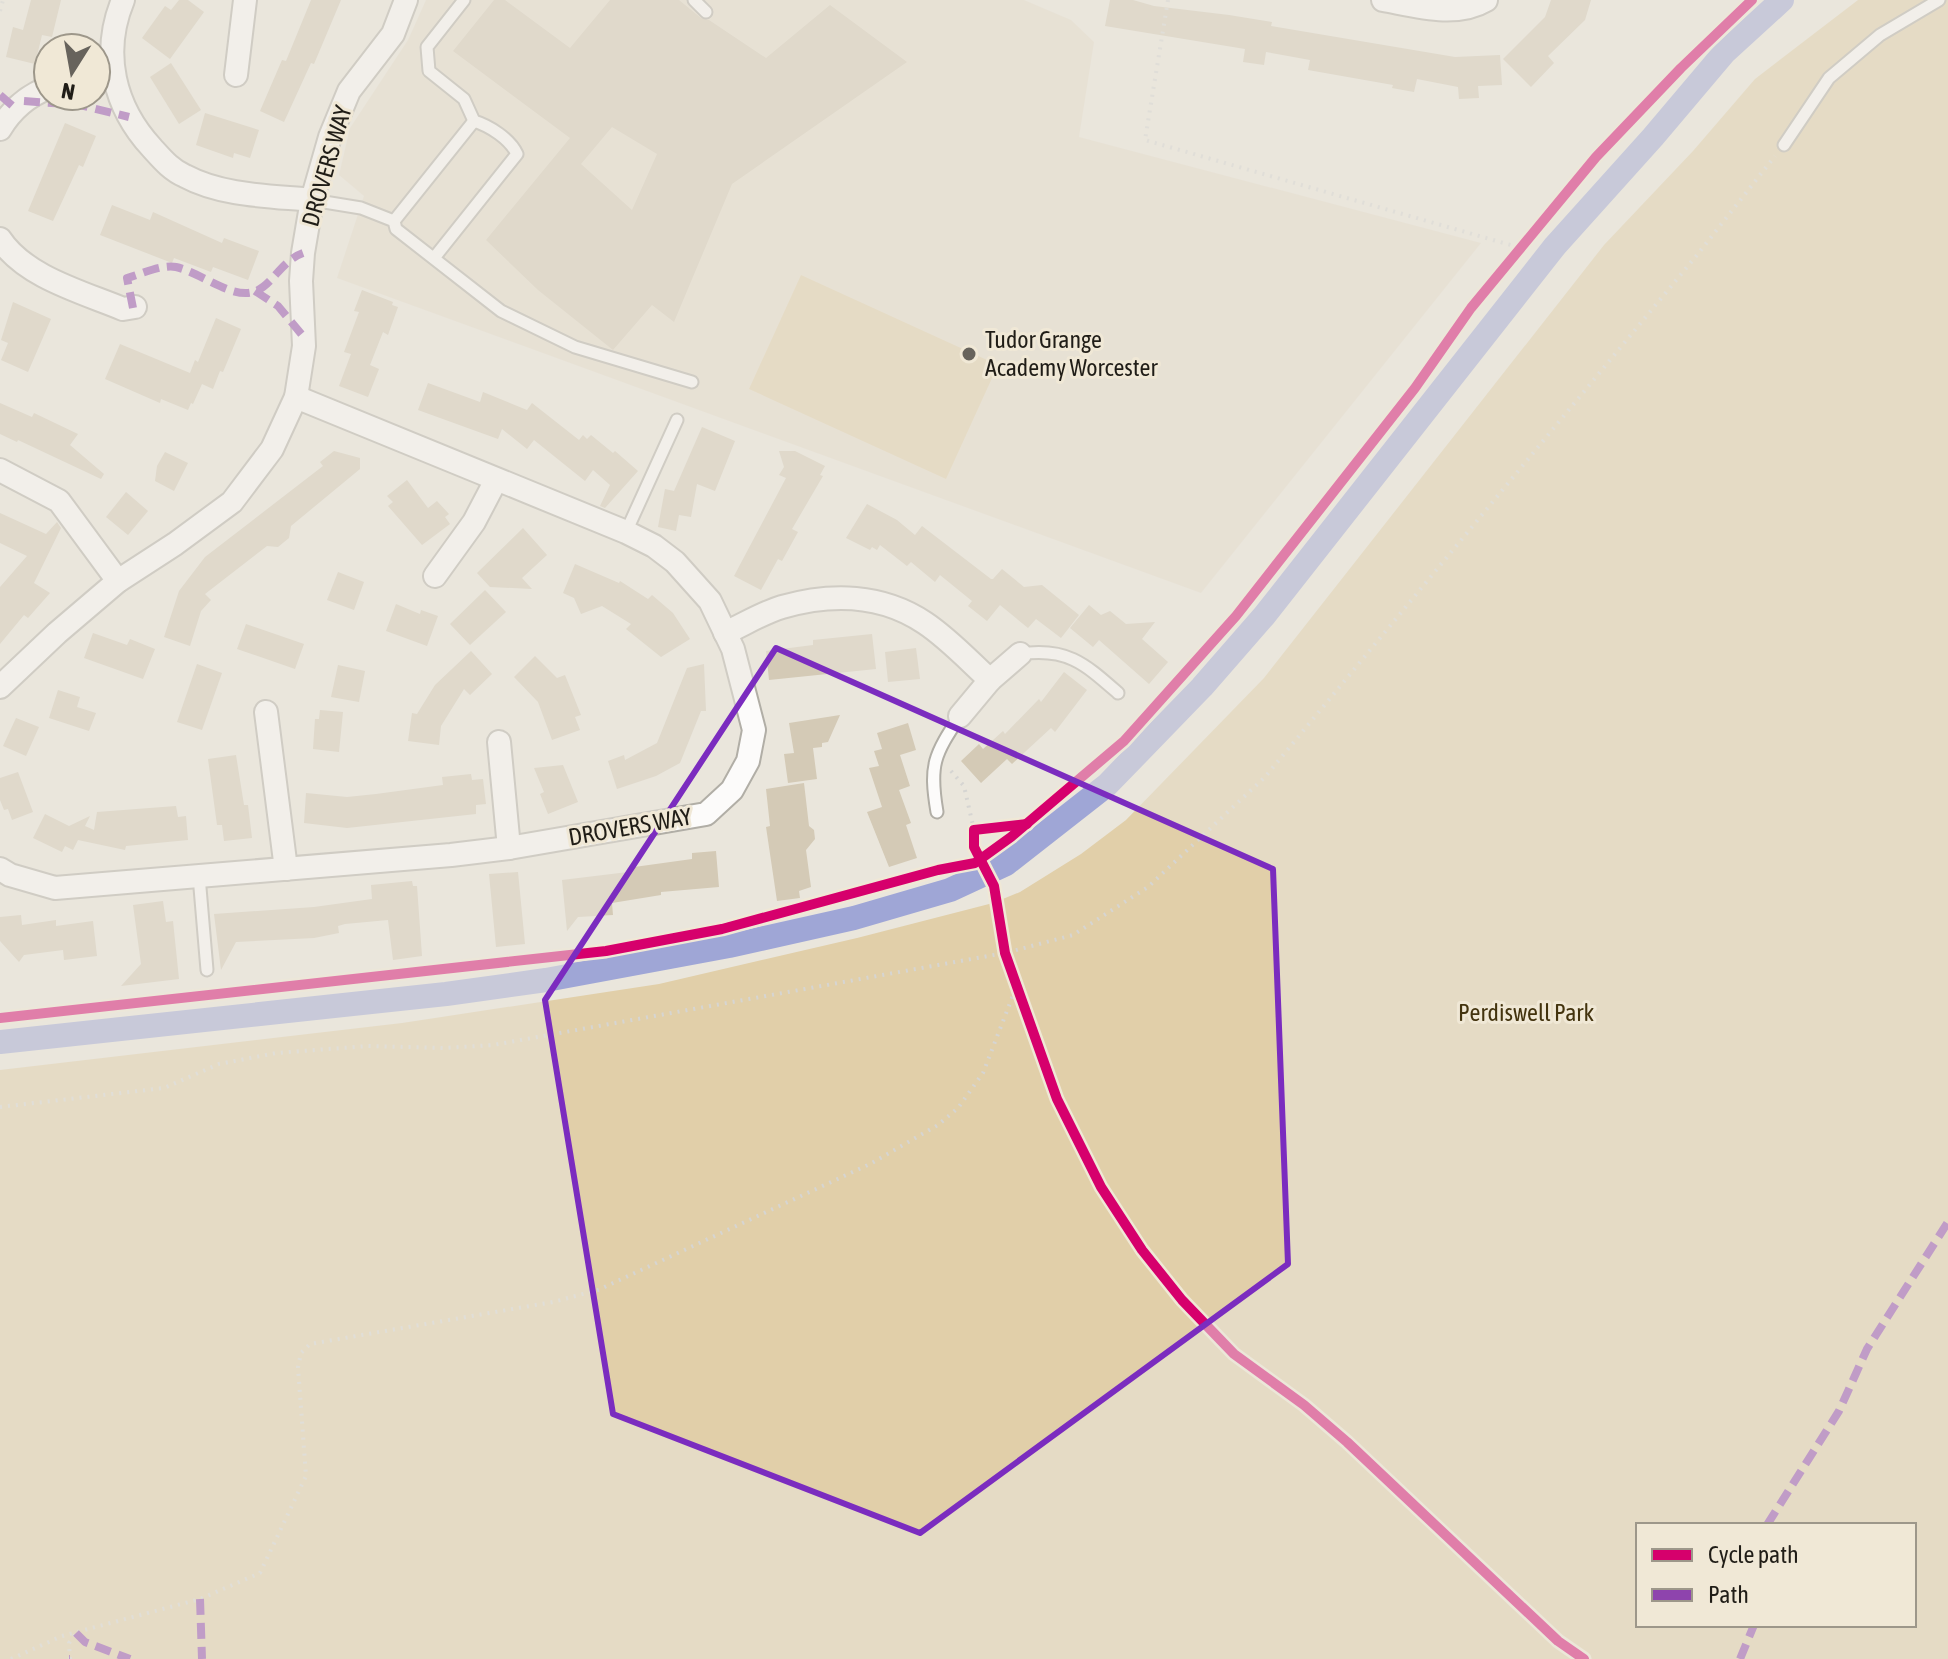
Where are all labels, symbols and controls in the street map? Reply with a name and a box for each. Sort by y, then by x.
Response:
north arrow [32,32,112,112]
text: N [59,78,77,106]
street label: DROVERS WAY [296,102,357,229]
place label: Tudor Grange Academy Worcester [985,326,1158,381]
marker: Tudor Grange Academy Worcester [960,345,978,363]
street label: DROVERS WAY [566,802,694,851]
park label: Perdiswell Park [1458,999,1594,1026]
legend [1636,1523,1916,1627]
text: Cycle path [1708,1541,1799,1568]
text: Path [1708,1581,1749,1608]

